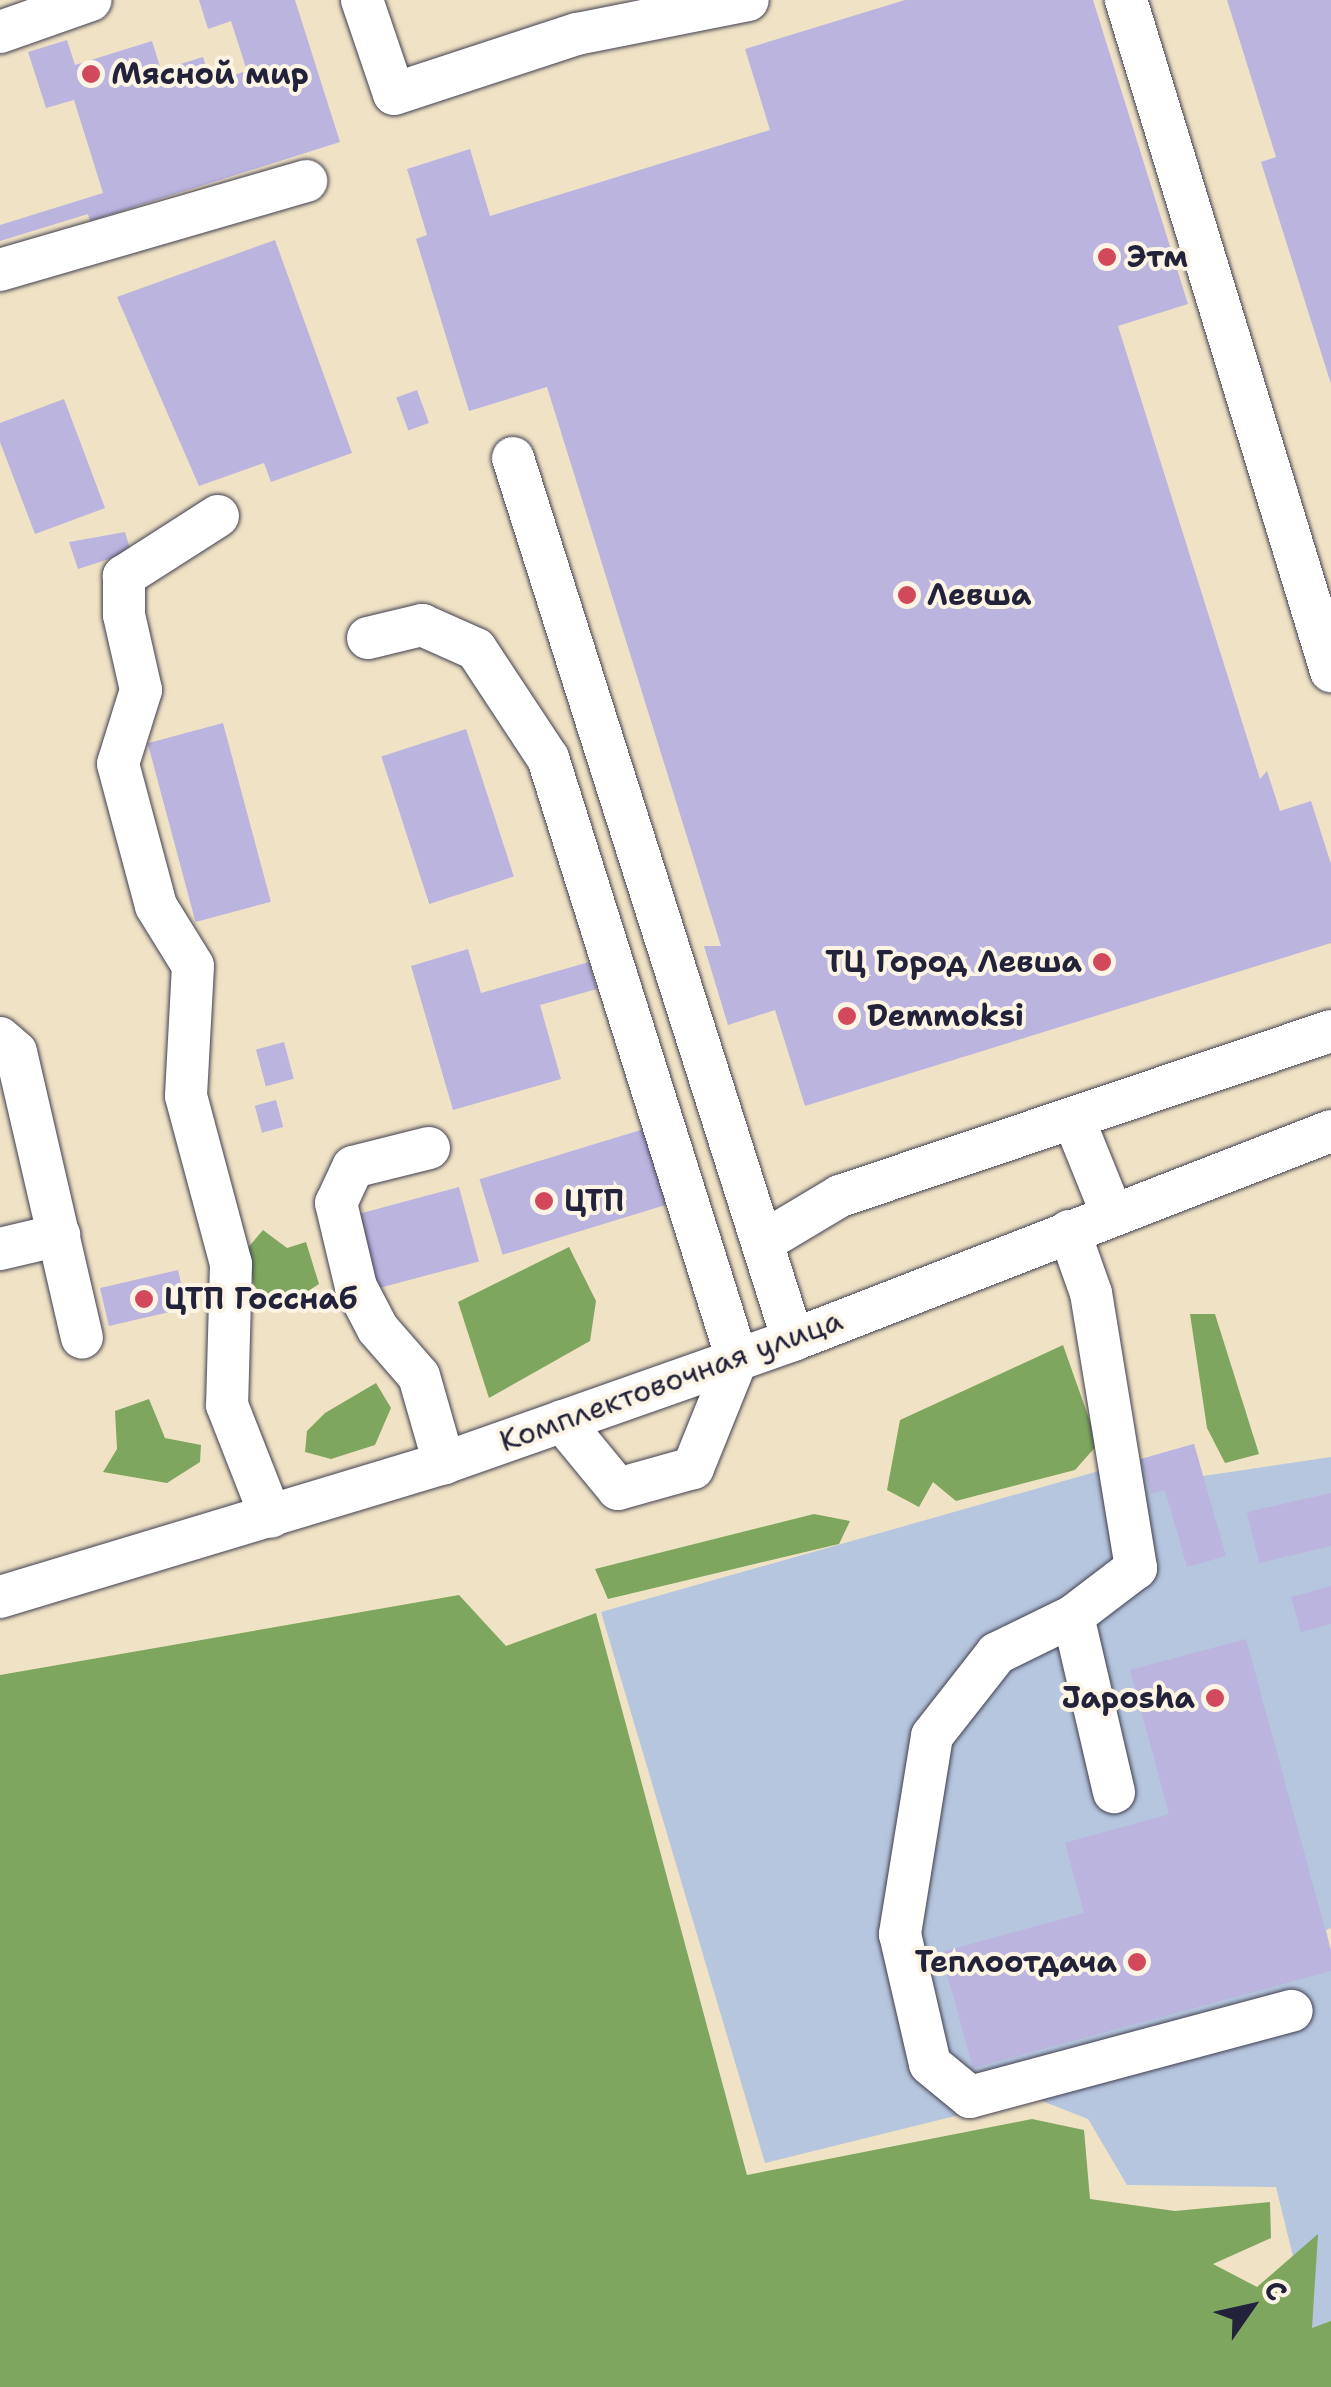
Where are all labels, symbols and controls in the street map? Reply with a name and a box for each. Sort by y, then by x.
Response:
place label: Мясной мир [111,56,309,92]
marker: Мясной мир [80,63,102,85]
place label: Этм [1127,239,1188,275]
marker: Этм [1096,246,1118,268]
place label: Левша [927,577,1032,613]
marker: Левша [896,584,918,606]
place label: ТЦ Город Левша [825,944,1082,980]
marker: ТЦ Город Левша [1091,951,1113,973]
place label: Demmoksi [867,998,1024,1034]
marker: Demmoksi [836,1005,858,1027]
place label: ЦТП [564,1183,624,1219]
marker: ЦТП [533,1190,555,1212]
place label: ЦТП Госснаб [164,1281,357,1317]
marker: ЦТП Госснаб [133,1288,155,1310]
street label: Комплектовочная улица [495,1302,847,1460]
place label: Japosha [1062,1680,1195,1716]
marker: Japosha [1204,1687,1226,1709]
place label: Теплоотдача [915,1944,1117,1980]
marker: Теплоотдача [1126,1951,1148,1973]
north arrow [1201,2257,1301,2357]
text: С [1255,2272,1296,2308]

